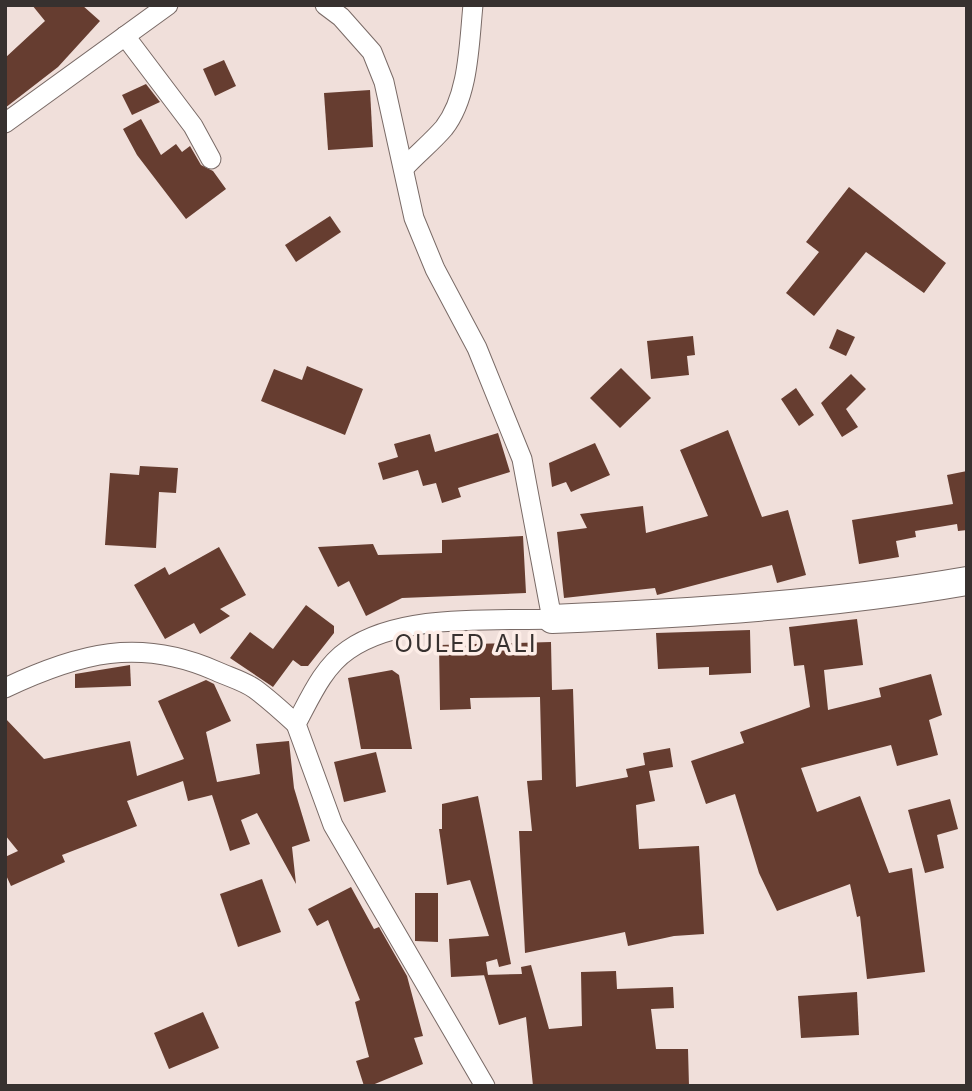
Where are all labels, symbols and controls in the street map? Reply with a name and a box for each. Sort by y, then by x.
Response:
district label: OULED ALI [395,629,537,658]

